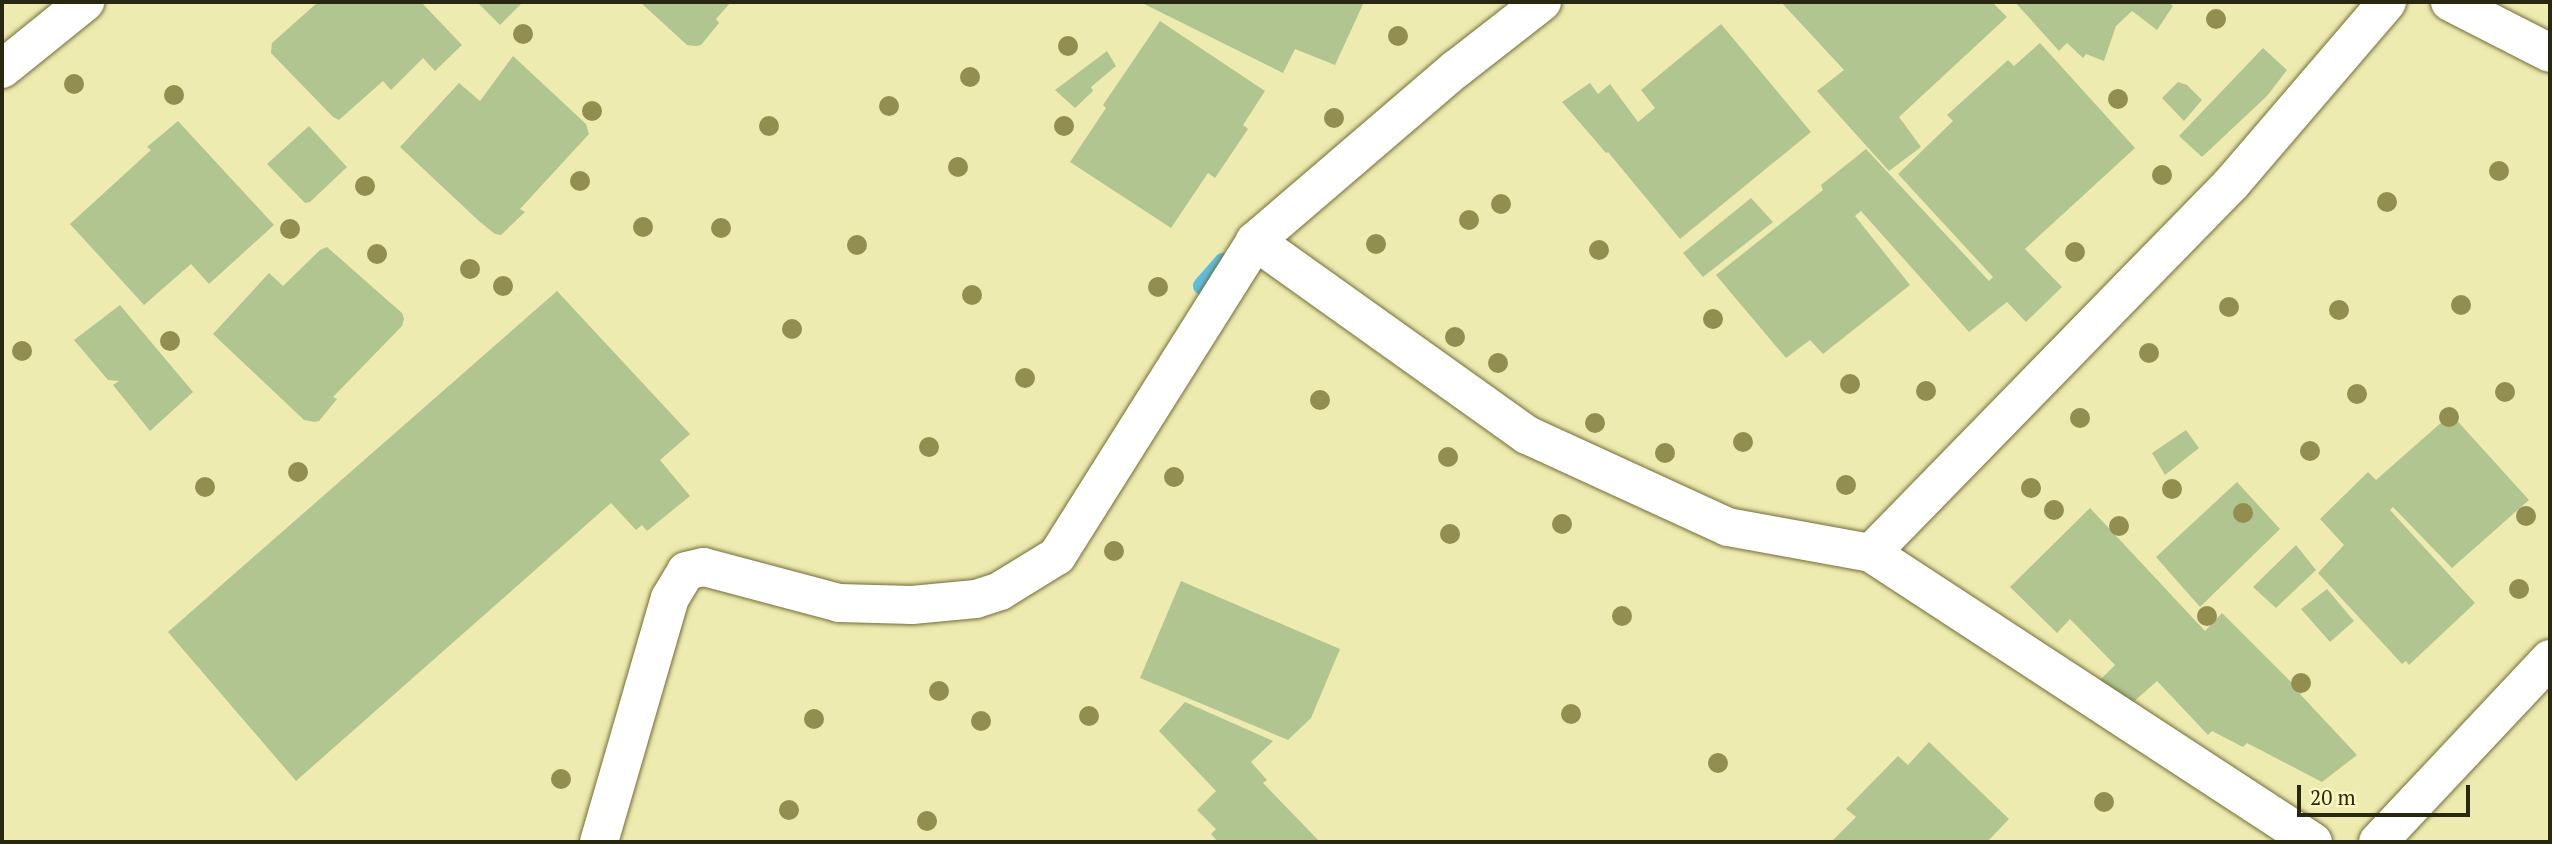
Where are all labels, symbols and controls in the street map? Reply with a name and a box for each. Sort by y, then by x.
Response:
scale bar [2300,770,2473,814]
text: 20 m [2310,783,2356,811]

